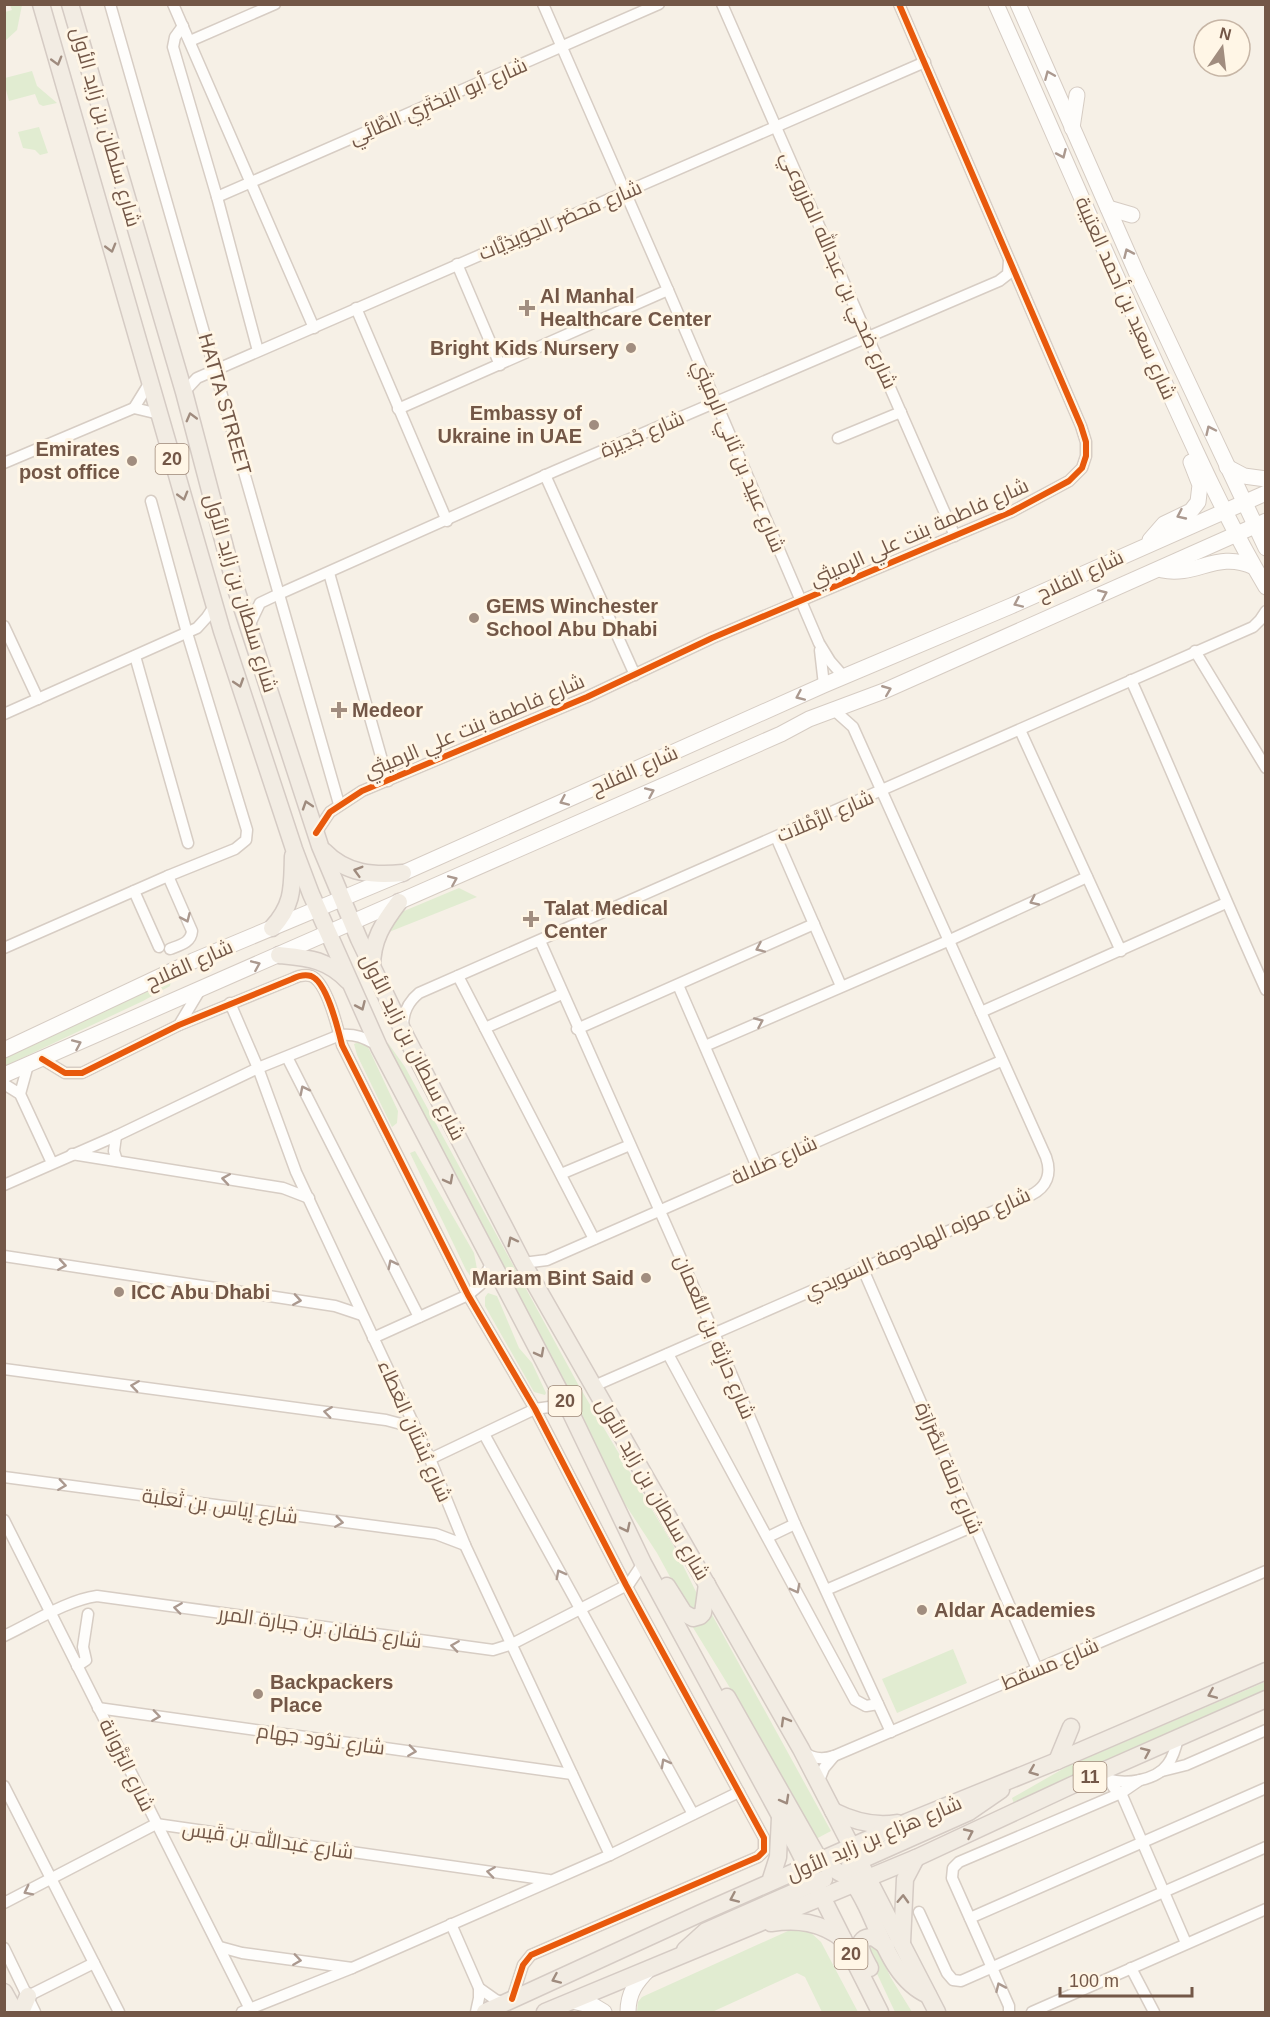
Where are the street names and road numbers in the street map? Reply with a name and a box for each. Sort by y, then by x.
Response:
street label: شارع سلطان بن زايد الأول [64,25,145,230]
street label: شارع أبو البَختَرِي الطَّائِي [345,53,532,153]
street label: شارع ضحي بن عبدالله المزروعي [772,147,903,394]
street label: شارع مَحضَر الحِوَيذِيَّات [475,176,646,267]
street label: شارع سعيد بن أحمد العتيبة [1069,193,1182,404]
street label: HATTA STREET [194,331,256,477]
street label: شارع عبيد بن ثاني الرميثي [684,357,790,557]
street label: شارع جْدِيرَة [597,406,688,464]
road number: 20 [156,444,188,474]
street label: شارع فاطمة بنت علي الرميثي [806,474,1034,595]
street label: شارع سلطان بن زايد الأول [197,491,282,696]
street label: شارع الفلاح [1033,545,1128,607]
street label: شارع فاطمة بنت علي الرميثي [361,670,589,787]
street label: شارع الفلاح [587,741,682,802]
street label: شارع الرَّمْلاَت [773,786,878,849]
street label: شارع الفلاح [142,935,237,996]
street label: شارع سلطان بن زايد الأول [354,950,470,1145]
street label: شارع صَلالة [728,1131,821,1191]
street label: شارع موزه الهادومة السويدي [800,1183,1036,1308]
street label: شارع حارِثة بن النُّعمان [668,1252,760,1424]
street label: شارع بُسْتَان العَطاء [371,1357,456,1507]
road number: 20 [548,1386,582,1416]
street label: شارع سلطان بن زايد الأول [589,1394,714,1585]
street label: شارع رَملة الصَّرَارَة [909,1399,987,1538]
street label: شارع إياس بن ثَعلَبة [140,1483,300,1531]
street label: شارع خلفان بن جبارة المرر [216,1602,423,1655]
street label: شارع مسقط [998,1634,1103,1697]
street label: شارع البَرَّوانة [92,1715,159,1816]
street label: شارع ندُود جهام [255,1719,386,1762]
road number: 11 [1074,1762,1106,1792]
street label: شارع هزاع بن زايد الأول [783,1791,966,1888]
street label: شارع عَبدالله بن قَيس [181,1815,355,1866]
road number: 20 [834,1939,868,1969]

